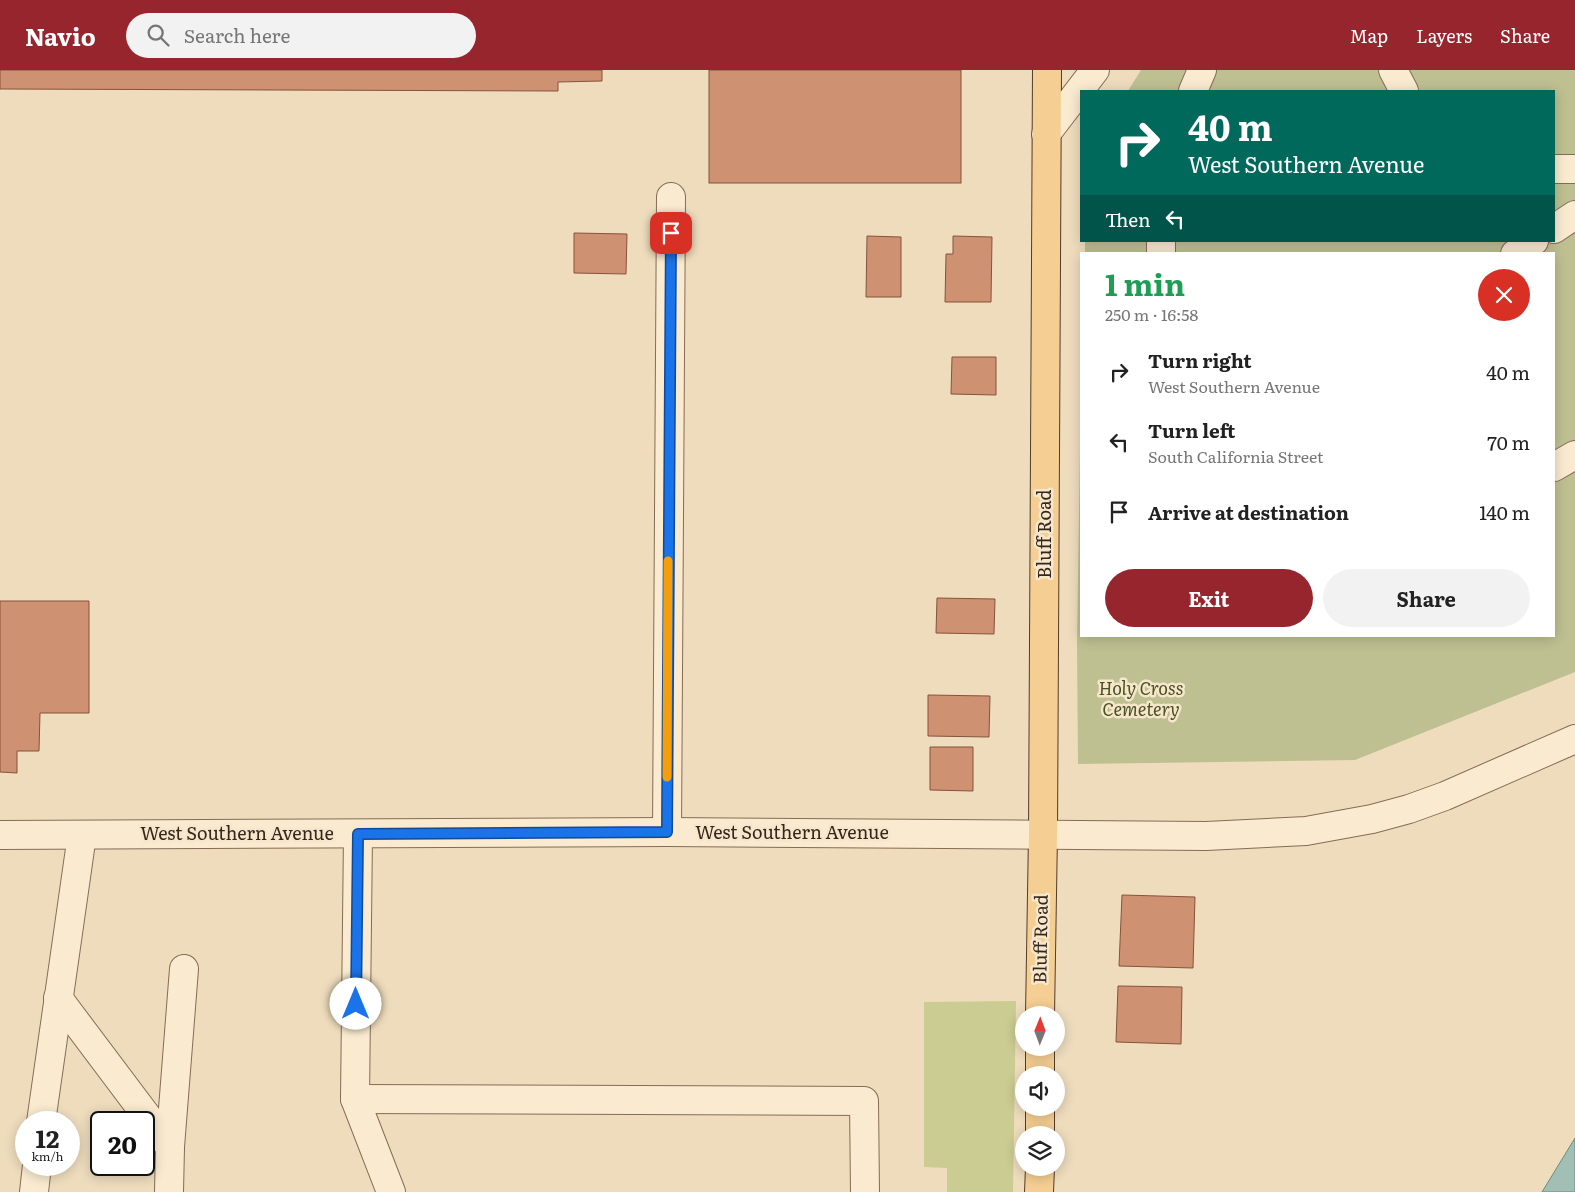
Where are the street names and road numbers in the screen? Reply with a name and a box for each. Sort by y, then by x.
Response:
street label: Bluff Road [1030,489,1057,579]
street label: West Southern Avenue [695,818,889,845]
street label: West Southern Avenue [140,819,334,846]
street label: Bluff Road [1025,894,1054,984]

